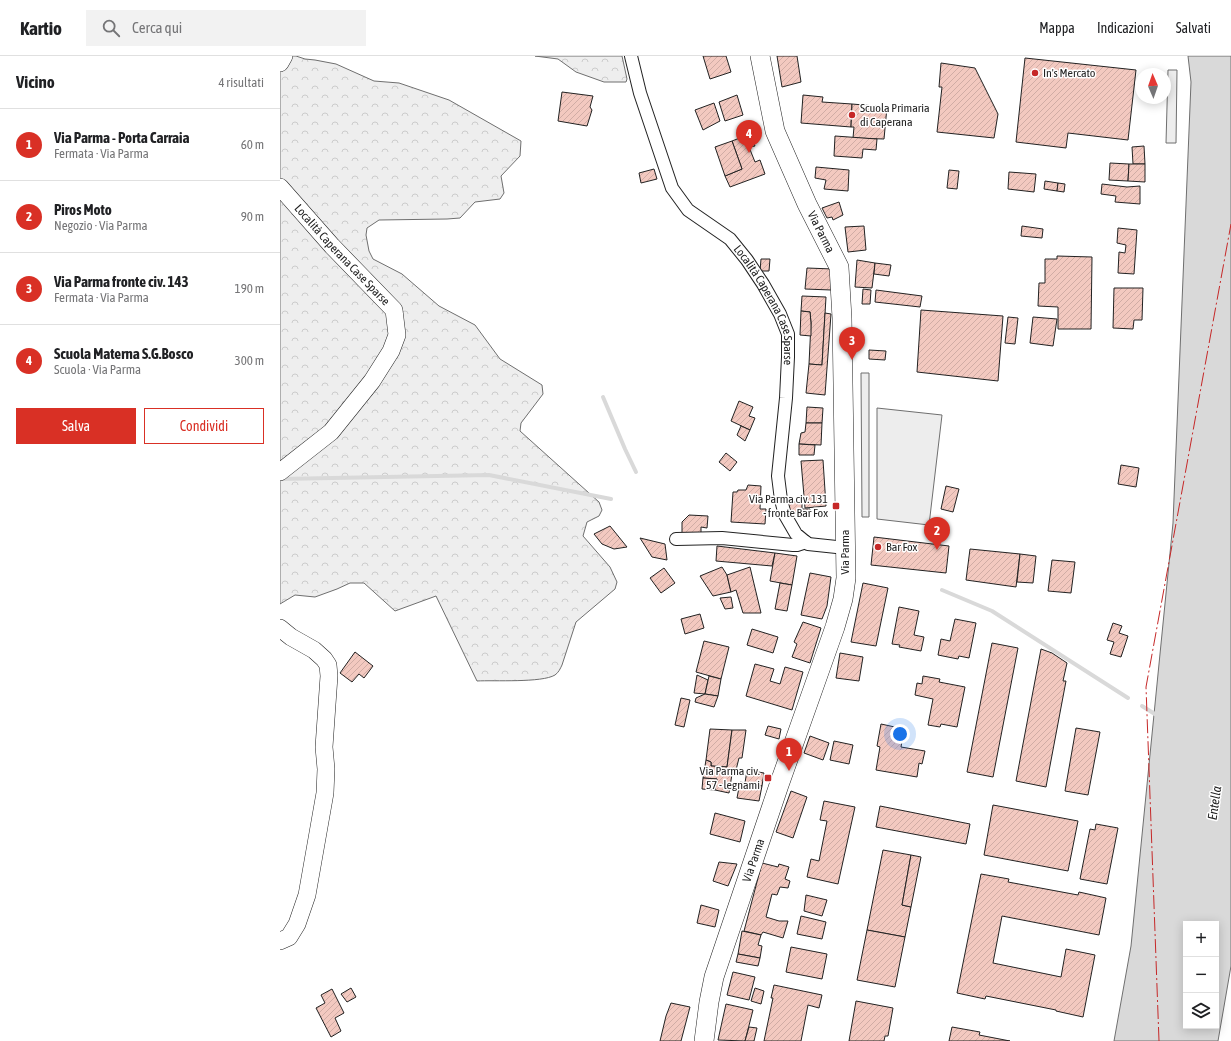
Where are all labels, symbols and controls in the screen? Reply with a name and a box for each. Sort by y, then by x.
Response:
search box [86,10,366,46]
text: Kartio [20,17,62,39]
icon: search [100,17,122,39]
text: Cerca qui [132,19,182,36]
text: Mappa [1039,20,1075,36]
text: Indicazioni [1097,20,1154,36]
text: Salvati [1176,20,1211,36]
place label: In's Mercato [1043,66,1096,80]
marker: In's Mercato [1030,68,1040,78]
north arrow [1135,68,1171,104]
text: Vicino [16,72,55,92]
text: 4 risultati [218,75,264,90]
place label: Scuola Primaria di Caperana [860,101,930,129]
marker: Scuola Primaria di Caperana [847,110,857,120]
pin: 4 [736,120,762,153]
text: Via Parma - Porta Carraia [54,129,189,146]
text: 1 [26,137,32,152]
text: 60 m [241,137,264,152]
text: Fermata · Via Parma [54,146,149,161]
text: Piros Moto [54,201,112,218]
street label: Località Caperana Case Sparse [292,201,393,308]
text: 2 [26,209,32,224]
text: 90 m [241,209,264,224]
street label: Via Parma [805,209,837,255]
text: Negozio · Via Parma [54,218,148,233]
street label: Località Caperana Case Sparse [731,242,795,365]
text: Via Parma fronte civ. 143 [54,273,189,290]
text: 3 [26,281,32,296]
text: 190 m [235,281,264,296]
text: Fermata · Via Parma [54,290,149,305]
pin: 3 [839,327,865,360]
text: Scuola Materna S.G.Bosco [54,345,194,362]
text: 4 [26,353,32,368]
text: 300 m [235,353,264,368]
text: Scuola · Via Parma [54,362,141,377]
button: Salva [16,408,136,444]
button: Condividi [144,408,264,444]
place label: Via Parma civ. 131 - fronte Bar Fox [749,492,828,520]
marker: Via Parma civ. 131 - fronte Bar Fox [831,501,841,511]
pin: 2 [924,517,950,550]
street label: Via Parma [838,530,852,574]
place label: Bar Fox [886,540,918,554]
marker: Bar Fox [873,542,883,552]
your location [890,724,910,744]
pin: 1 [776,738,802,771]
place label: Via Parma civ. 57 - legnami [700,764,760,792]
marker: Via Parma civ. 57 - legnami [763,773,773,783]
water label: Entella [1205,785,1224,821]
street label: Via Parma [740,837,767,884]
map controls [1183,921,1219,1029]
button: + [1183,921,1219,957]
button: − [1183,957,1219,993]
button: layers [1183,993,1219,1029]

